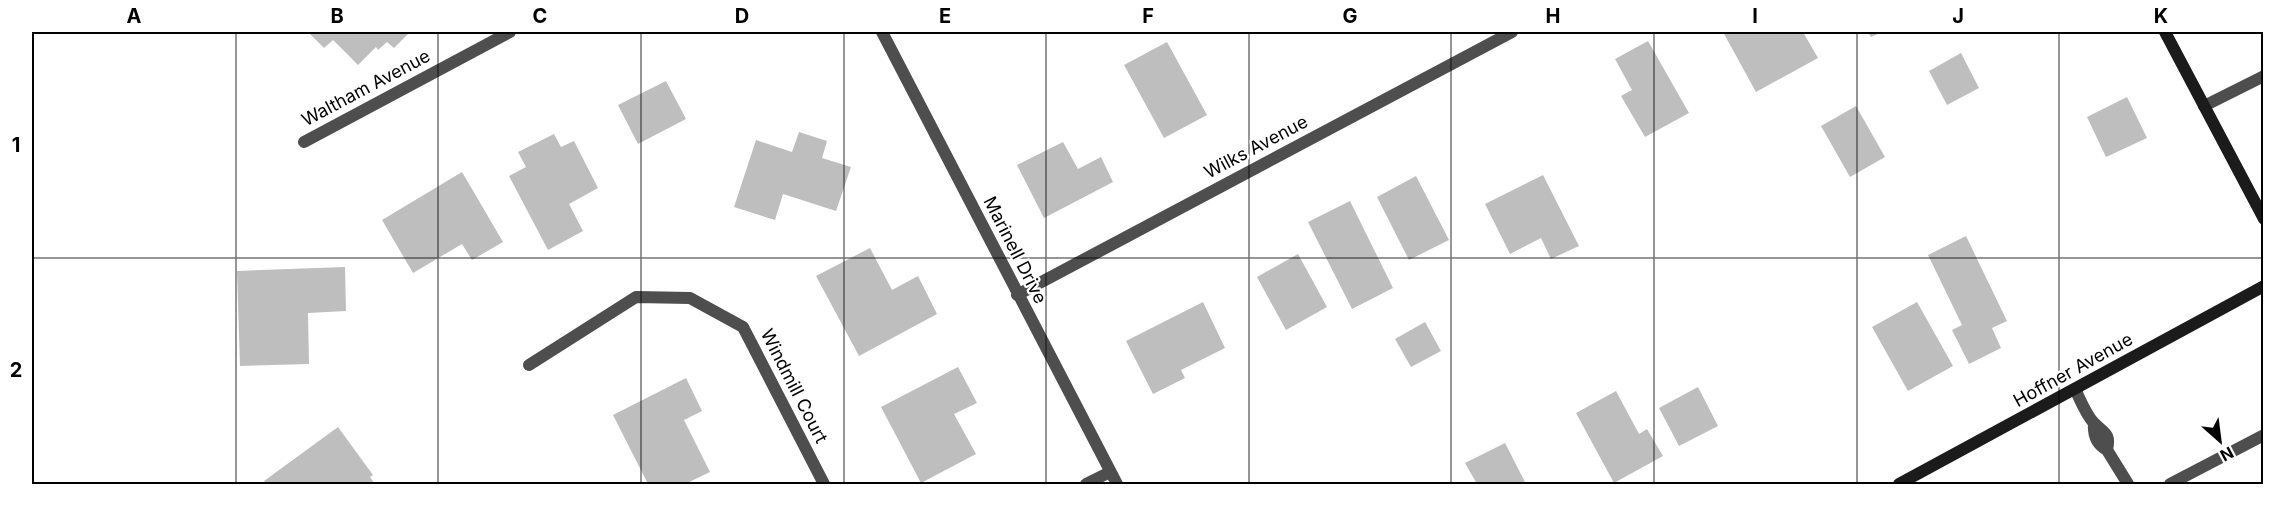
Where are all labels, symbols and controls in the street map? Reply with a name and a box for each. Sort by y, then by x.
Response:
text: A [127,4,142,28]
text: B [330,4,344,28]
text: C [533,4,547,28]
text: D [735,4,749,28]
text: E [939,4,951,28]
text: F [1142,4,1154,28]
text: G [1342,4,1358,28]
text: H [1546,4,1560,28]
text: I [1752,4,1758,28]
text: J [1952,4,1964,28]
text: K [2154,4,2168,28]
street label: Waltham Avenue [298,45,434,130]
street label: Wilks Avenue [1200,110,1311,183]
text: 1 [12,133,20,157]
street label: Marinell Drive [979,193,1051,307]
street label: Windmill Court [757,325,832,446]
street label: Hoffner Avenue [2010,328,2136,411]
text: 2 [10,358,22,382]
north arrow [2190,411,2250,471]
text: N [2217,443,2237,466]

